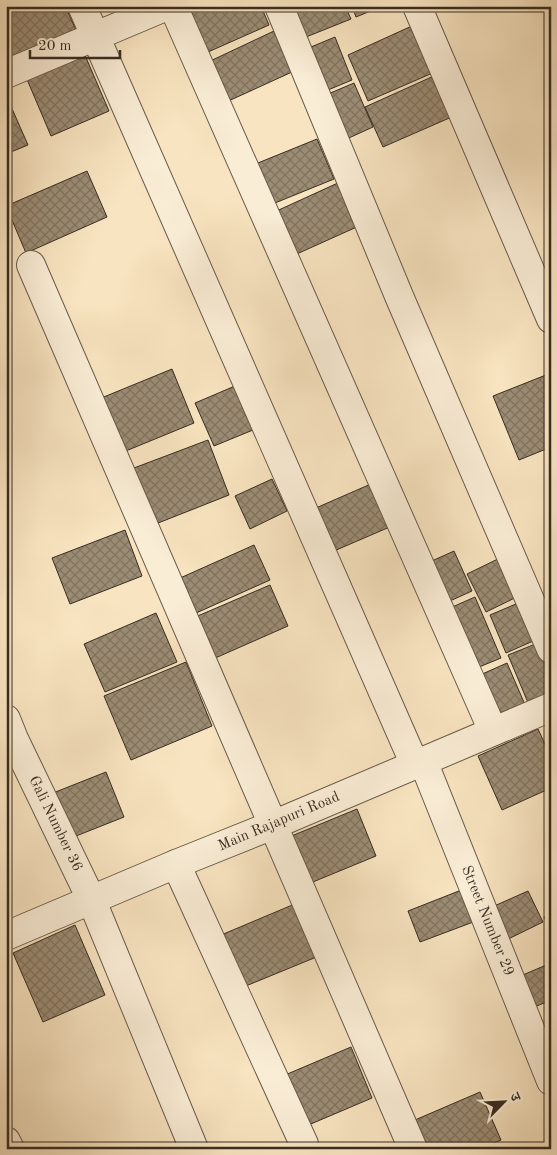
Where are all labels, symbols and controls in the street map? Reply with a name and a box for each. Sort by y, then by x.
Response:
scale bar [30,28,120,60]
text: 20 m [38,39,72,54]
street label: Gali Number 36 [25,774,85,874]
street label: Main Rajapuri Road [216,790,342,854]
street label: Street Number 29 [458,864,516,978]
north arrow [480,1078,530,1128]
text: उ [507,1090,523,1104]

